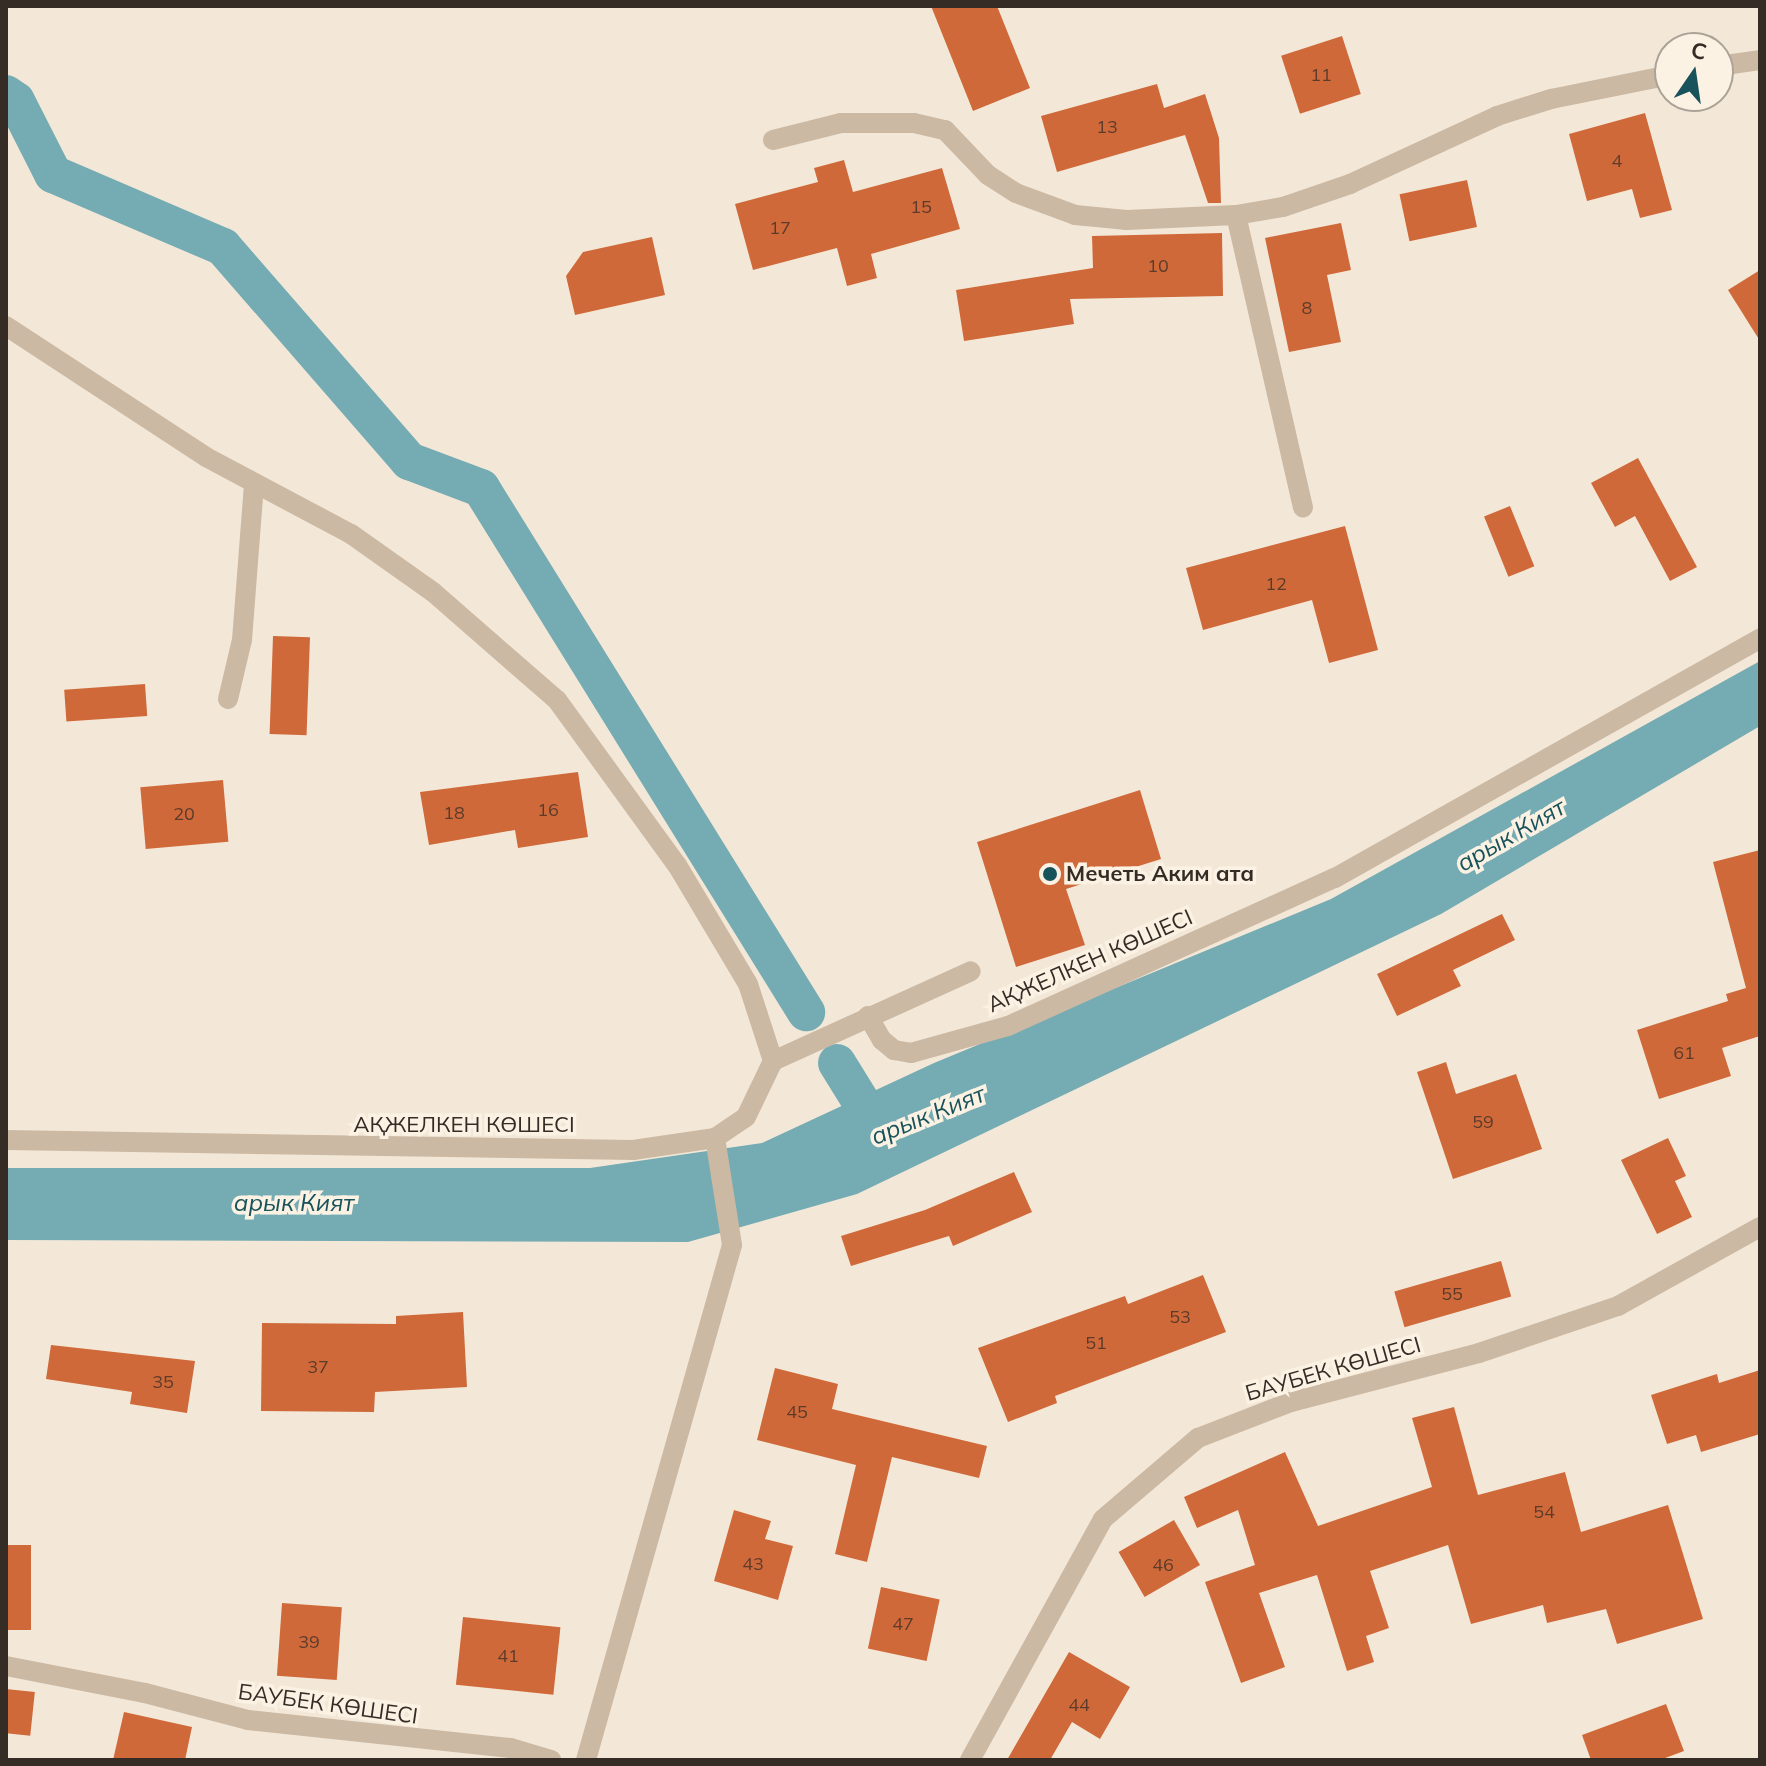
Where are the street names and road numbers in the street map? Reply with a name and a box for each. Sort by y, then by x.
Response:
street label: АҚЖЕЛКЕН КӨШЕСІ [983,904,1197,1018]
street label: АҚЖЕЛКЕН КӨШЕСІ [353,1112,575,1138]
street label: БАУБЕК КӨШЕСІ [1242,1331,1424,1407]
street label: БАУБЕК КӨШЕСІ [236,1678,420,1730]

